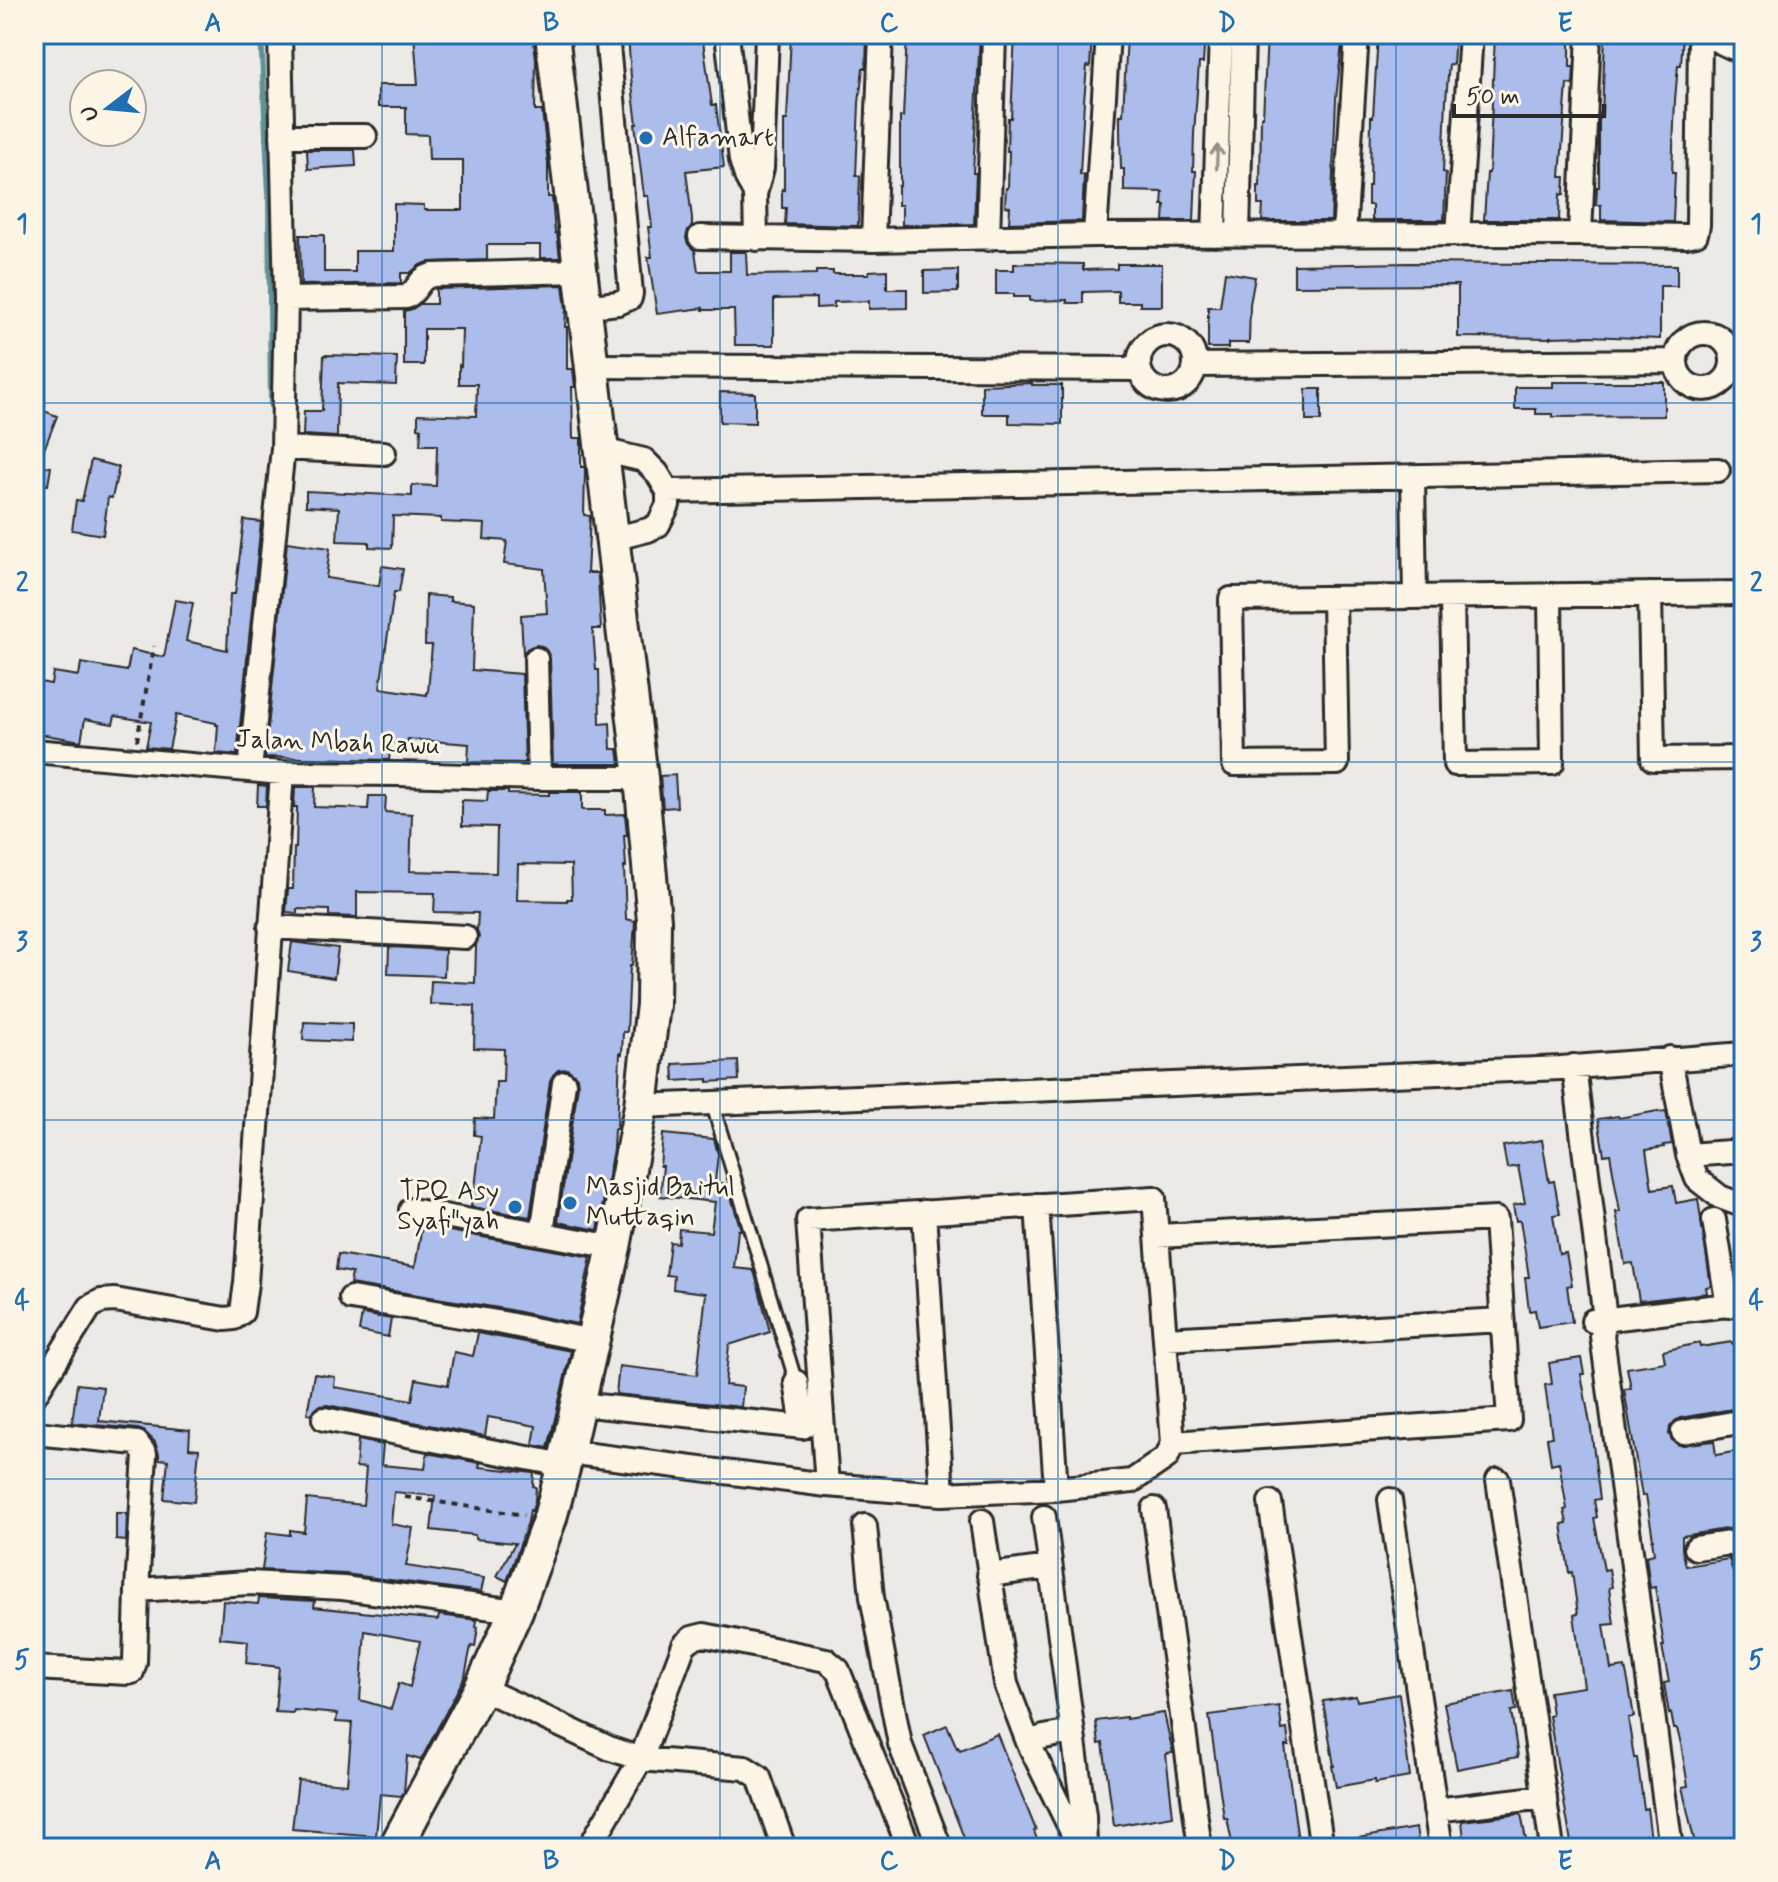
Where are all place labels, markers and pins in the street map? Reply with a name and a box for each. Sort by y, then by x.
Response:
place label: Alfamart [662,121,774,155]
marker: Alfamart [637,129,655,147]
place label: Masjid Baitul Muttaqin [586,1171,735,1235]
place label: TPQ Asy Syafi"yah [397,1175,499,1239]
marker: Masjid Baitul Muttaqin [561,1194,579,1212]
marker: TPQ Asy Syafi"yah [506,1198,524,1216]

